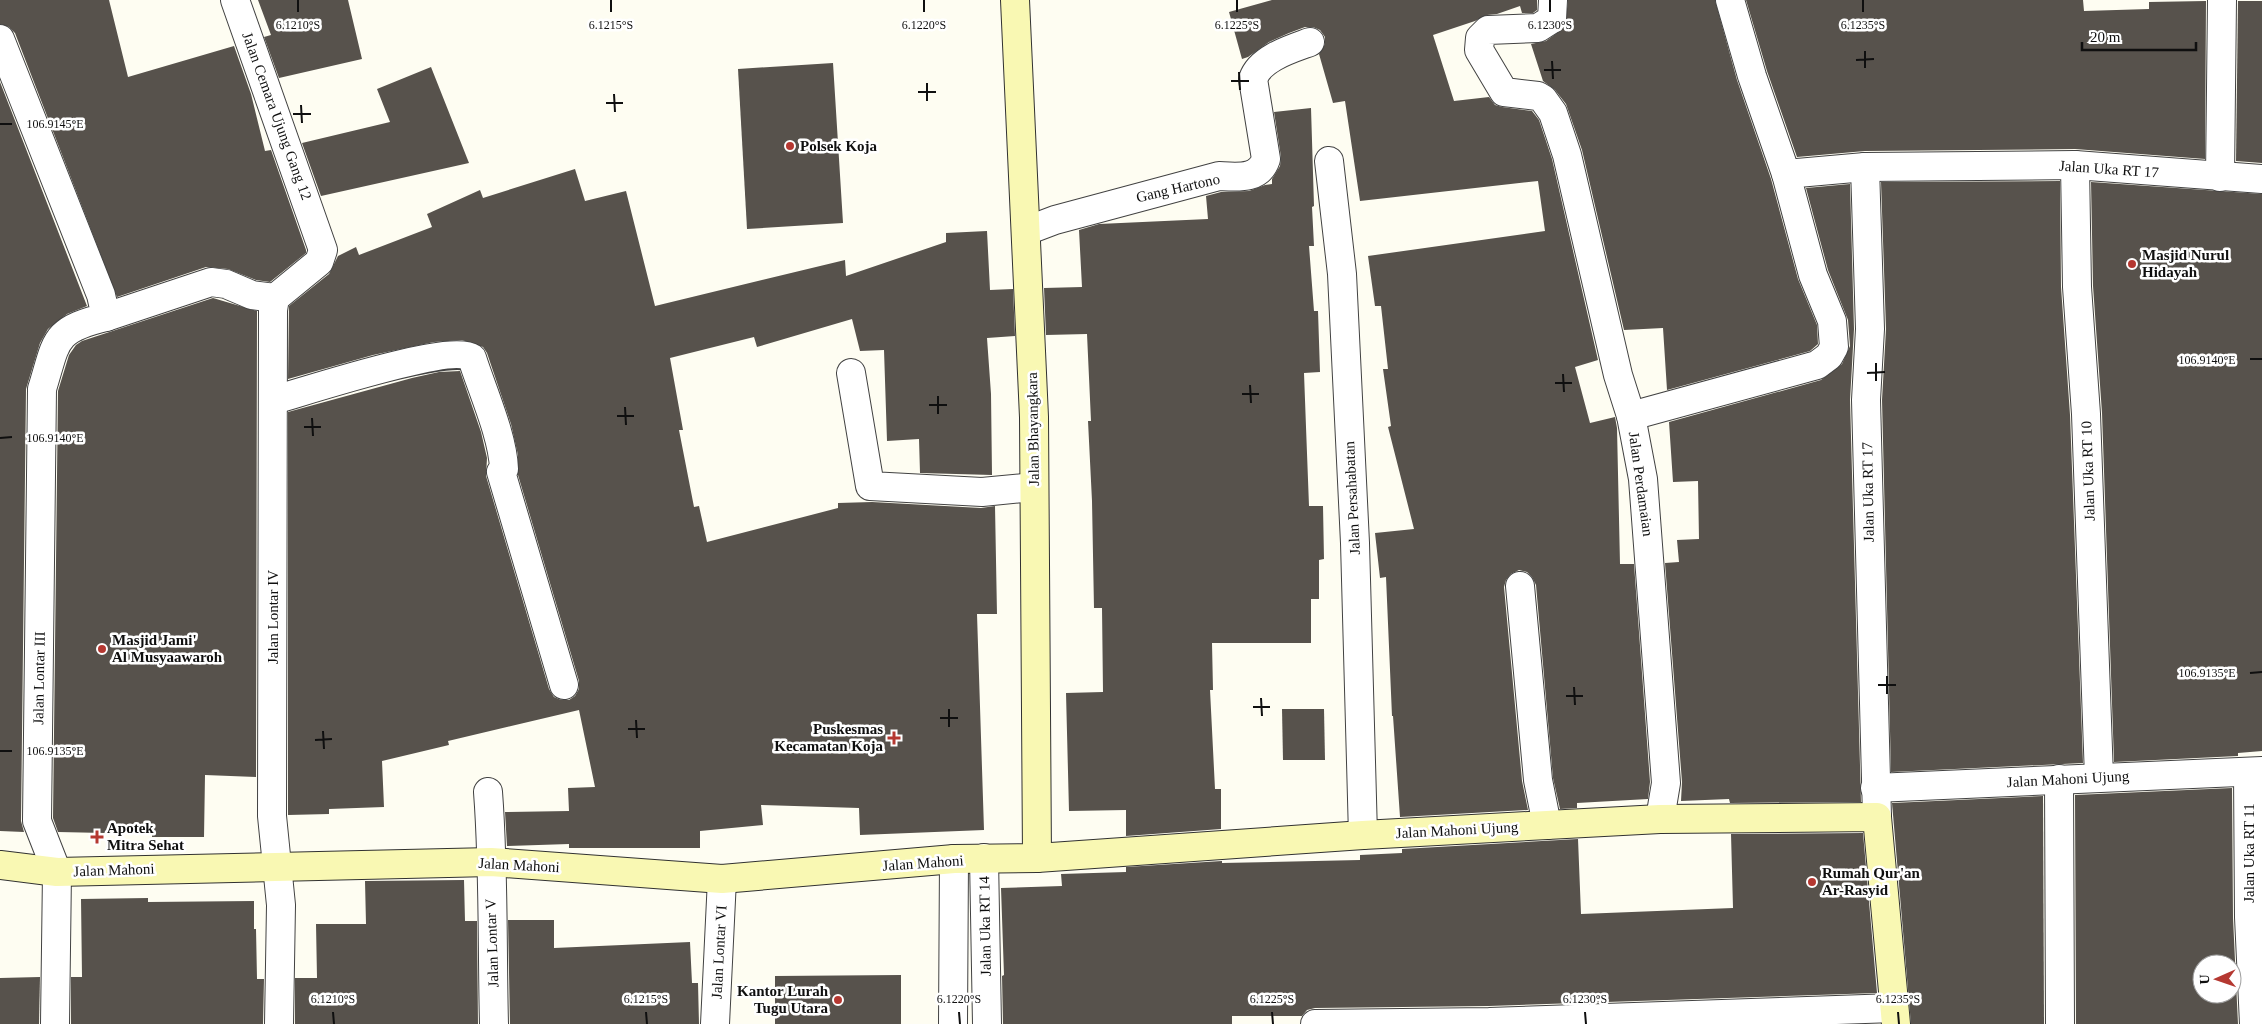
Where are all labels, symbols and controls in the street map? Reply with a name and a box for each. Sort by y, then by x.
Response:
text: 6.1210°S [276,18,320,32]
text: 6.1215°S [589,18,633,32]
text: 6.1220°S [902,18,946,32]
text: 6.1225°S [1215,18,1259,32]
text: 6.1230°S [1528,18,1572,32]
text: 6.1235°S [1841,18,1885,32]
scale bar [2082,20,2196,52]
text: 20 m [2090,29,2121,45]
street label: Jalan Cemara Ujung Gang 12 [239,30,315,202]
text: 106.9145°E [26,117,84,131]
place label: Polsek Koja [800,138,878,154]
marker: Polsek Koja [784,140,796,152]
street label: Jalan Uka RT 17 [2059,158,2160,181]
street label: Gang Hartono [1135,171,1221,205]
place label: Masjid Nurul Hidayah [2142,247,2229,280]
marker: Masjid Nurul Hidayah [2126,258,2138,270]
text: 106.9140°E [2178,353,2236,367]
street label: Jalan Bhayangkara [1024,372,1042,486]
street label: Jalan Uka RT 10 [2078,421,2098,521]
text: 106.9140°E [26,431,84,445]
street label: Jalan Perdamaian [1626,431,1656,538]
street label: Jalan Persahabatan [1341,440,1363,555]
street label: Jalan Uka RT 17 [1859,441,1877,542]
street label: Jalan Lontar IV [265,570,281,664]
street label: Jalan Lontar III [30,631,48,725]
place label: Masjid Jami' Al Musyaawaroh [112,632,223,665]
marker: Masjid Jami' Al Musyaawaroh [96,643,108,655]
text: 106.9135°E [2178,666,2236,680]
place label: Puskesmas Kecamatan Koja [774,721,883,754]
marker: Puskesmas Kecamatan Koja [887,731,901,745]
text: 106.9135°E [26,744,84,758]
street label: Jalan Mahoni Ujung [2006,768,2130,790]
street label: Jalan Uka RT 11 [2241,803,2257,903]
street label: Jalan Mahoni Ujung [1395,819,1519,841]
place label: Apotek Mitra Sehat [107,820,184,853]
marker: Apotek Mitra Sehat [91,831,103,843]
street label: Jalan Mahoni [882,852,964,874]
street label: Jalan Mahoni [478,855,560,875]
street label: Jalan Mahoni [73,861,155,879]
place label: Rumah Qur'an Ar-Rasyid [1822,865,1921,898]
street label: Jalan Uka RT 14 [976,875,994,976]
marker: Rumah Qur'an Ar-Rasyid [1806,876,1818,888]
street label: Jalan Lontar V [482,898,502,988]
street label: Jalan Lontar VI [709,905,729,999]
north arrow [2192,954,2242,1004]
text: U [2197,974,2212,985]
place label: Kantor Lurah Tugu Utara [737,983,829,1016]
text: 6.1210°S [311,992,355,1006]
text: 6.1215°S [624,992,668,1006]
text: 6.1220°S [937,992,981,1006]
text: 6.1225°S [1250,992,1294,1006]
text: 6.1230°S [1563,992,1607,1006]
text: 6.1235°S [1876,992,1920,1006]
marker: Kantor Lurah Tugu Utara [832,994,844,1006]

